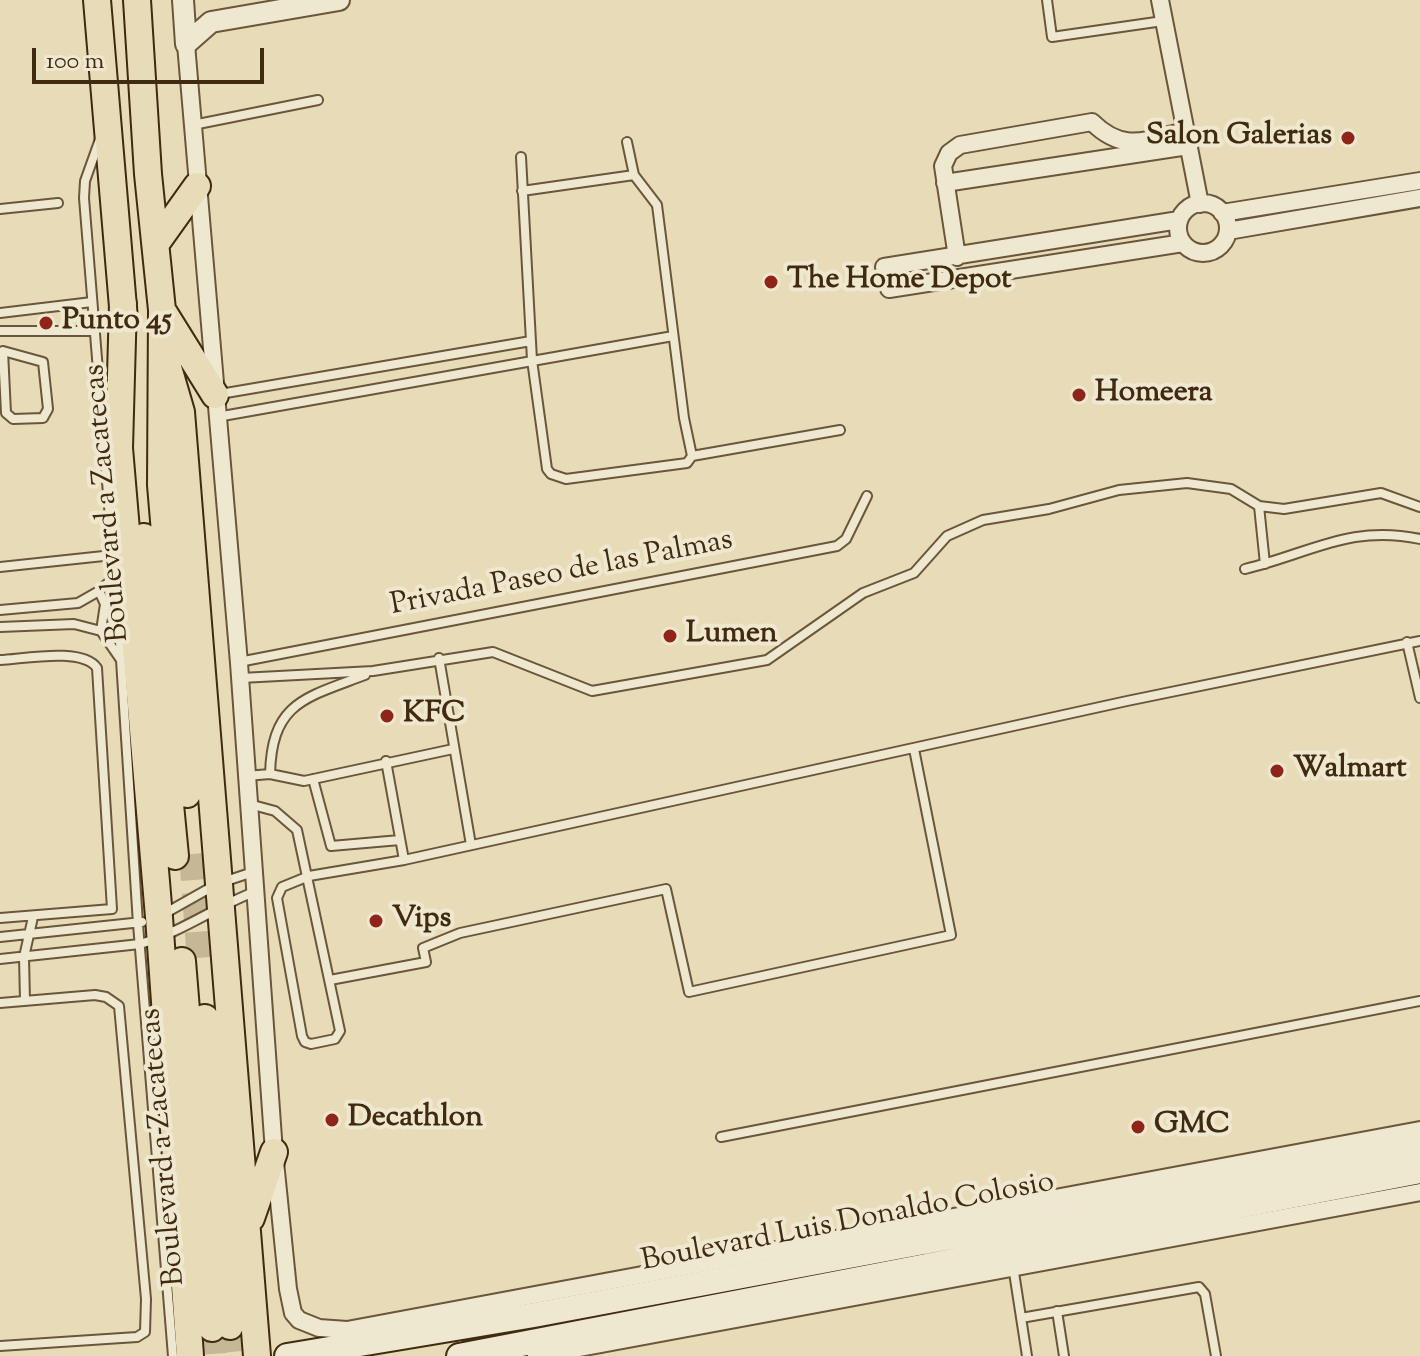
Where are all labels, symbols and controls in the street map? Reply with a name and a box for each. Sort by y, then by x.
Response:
scale bar [36,32,268,82]
text: 100 m [46,45,104,79]
place label: Salon Galerias [1146,120,1332,156]
marker: Salon Galerias [1339,129,1357,147]
place label: The Home Depot [787,264,1011,300]
marker: The Home Depot [762,273,780,291]
place label: Punto 45 [62,305,172,341]
marker: Punto 45 [37,314,55,332]
street label: Boulevard a Zacatecas [79,363,139,643]
place label: Homeera [1095,377,1213,413]
marker: Homeera [1070,386,1088,404]
street label: Privada Paseo de las Palmas [388,524,736,626]
place label: Lumen [686,618,778,654]
marker: Lumen [661,627,679,645]
place label: KFC [403,698,466,734]
marker: KFC [378,707,396,725]
place label: Walmart [1293,753,1406,789]
marker: Walmart [1268,762,1286,780]
place label: Vips [392,903,451,939]
marker: Vips [367,912,385,930]
street label: Boulevard a Zacatecas [135,1007,195,1287]
place label: Decathlon [348,1102,483,1138]
place label: GMC [1154,1109,1230,1145]
marker: Decathlon [323,1111,341,1129]
marker: GMC [1129,1118,1147,1136]
street label: Boulevard Luis Donaldo Colosio [638,1166,1058,1282]

